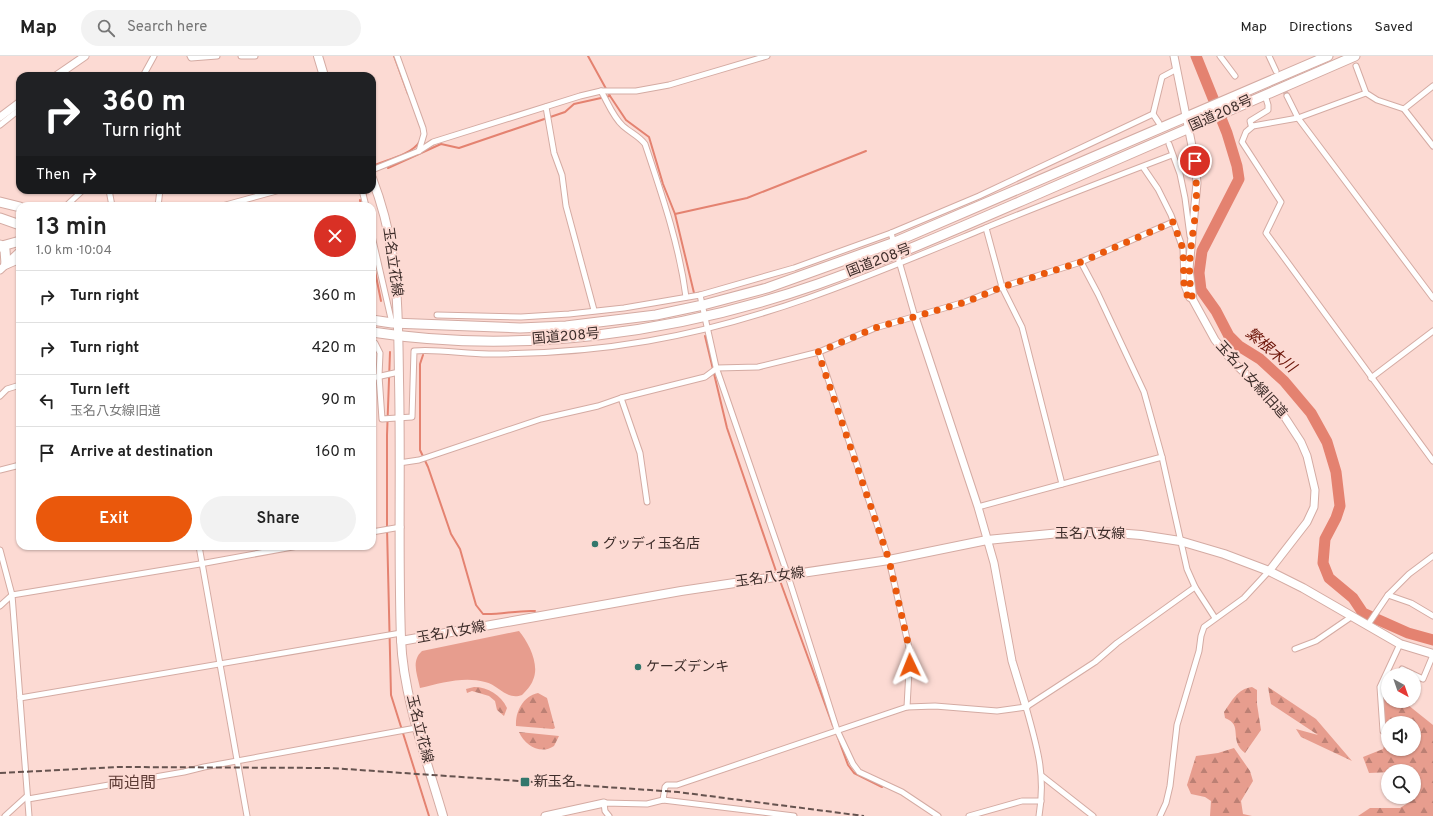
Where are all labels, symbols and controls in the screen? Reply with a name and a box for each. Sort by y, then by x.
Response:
search box [81,10,361,46]
text: Map [20,16,57,40]
icon: search [95,17,117,39]
text: Search here [127,18,207,37]
text: Map [1241,19,1267,36]
text: Directions [1289,19,1353,36]
text: Saved [1375,19,1413,36]
text: 360 m [102,85,186,121]
icon: right [36,88,88,140]
street label: 国道208号 [1186,92,1256,136]
text: Turn right [102,120,182,143]
pin [1178,144,1212,178]
icon: arrive [1184,150,1206,172]
icon: right [78,164,100,186]
text: Then [36,166,70,185]
text: 13 min [36,213,107,243]
button: close [314,215,356,257]
street label: 玉名立花線 [379,226,405,298]
street label: 国道208号 [844,241,914,281]
text: 1.0 km · 10:04 [36,243,112,259]
icon: right [36,286,58,308]
text: Turn right [70,287,139,306]
text: 360 m [312,287,356,306]
water label: 繁根木川 [1241,324,1301,379]
street label: 国道208号 [531,326,601,348]
icon: right [36,338,58,360]
street label: 玉名八女線旧道 [1212,338,1290,422]
text: Turn right [70,339,139,358]
text: 420 m [312,339,356,358]
text: Turn left [70,381,130,400]
icon: left [36,390,58,412]
text: 90 m [321,391,356,410]
text: 玉名八女線旧道 [70,404,161,420]
icon: arrive [36,442,58,464]
text: Arrive at destination [70,443,213,462]
text: 160 m [316,443,356,462]
button: Exit [36,496,192,542]
button: Share [200,496,356,542]
street label: 玉名八女線 [1055,526,1125,543]
place label: グッディ玉名店 [603,536,700,553]
marker: グッディ玉名店 [590,539,600,549]
street label: 玉名八女線 [734,565,806,591]
street label: 玉名八女線 [415,619,487,647]
position arrow [889,644,931,686]
place label: ケーズデンキ [646,658,729,676]
marker: ケーズデンキ [633,662,643,672]
north arrow [1381,668,1421,708]
map controls [1381,668,1421,804]
street label: 玉名立花線 [402,693,436,765]
button: sound [1381,716,1421,756]
button: search [1381,764,1421,804]
district label: 両迫間 [108,774,156,794]
place label: 新玉名 [534,774,576,791]
marker: 新玉名 [519,776,531,788]

